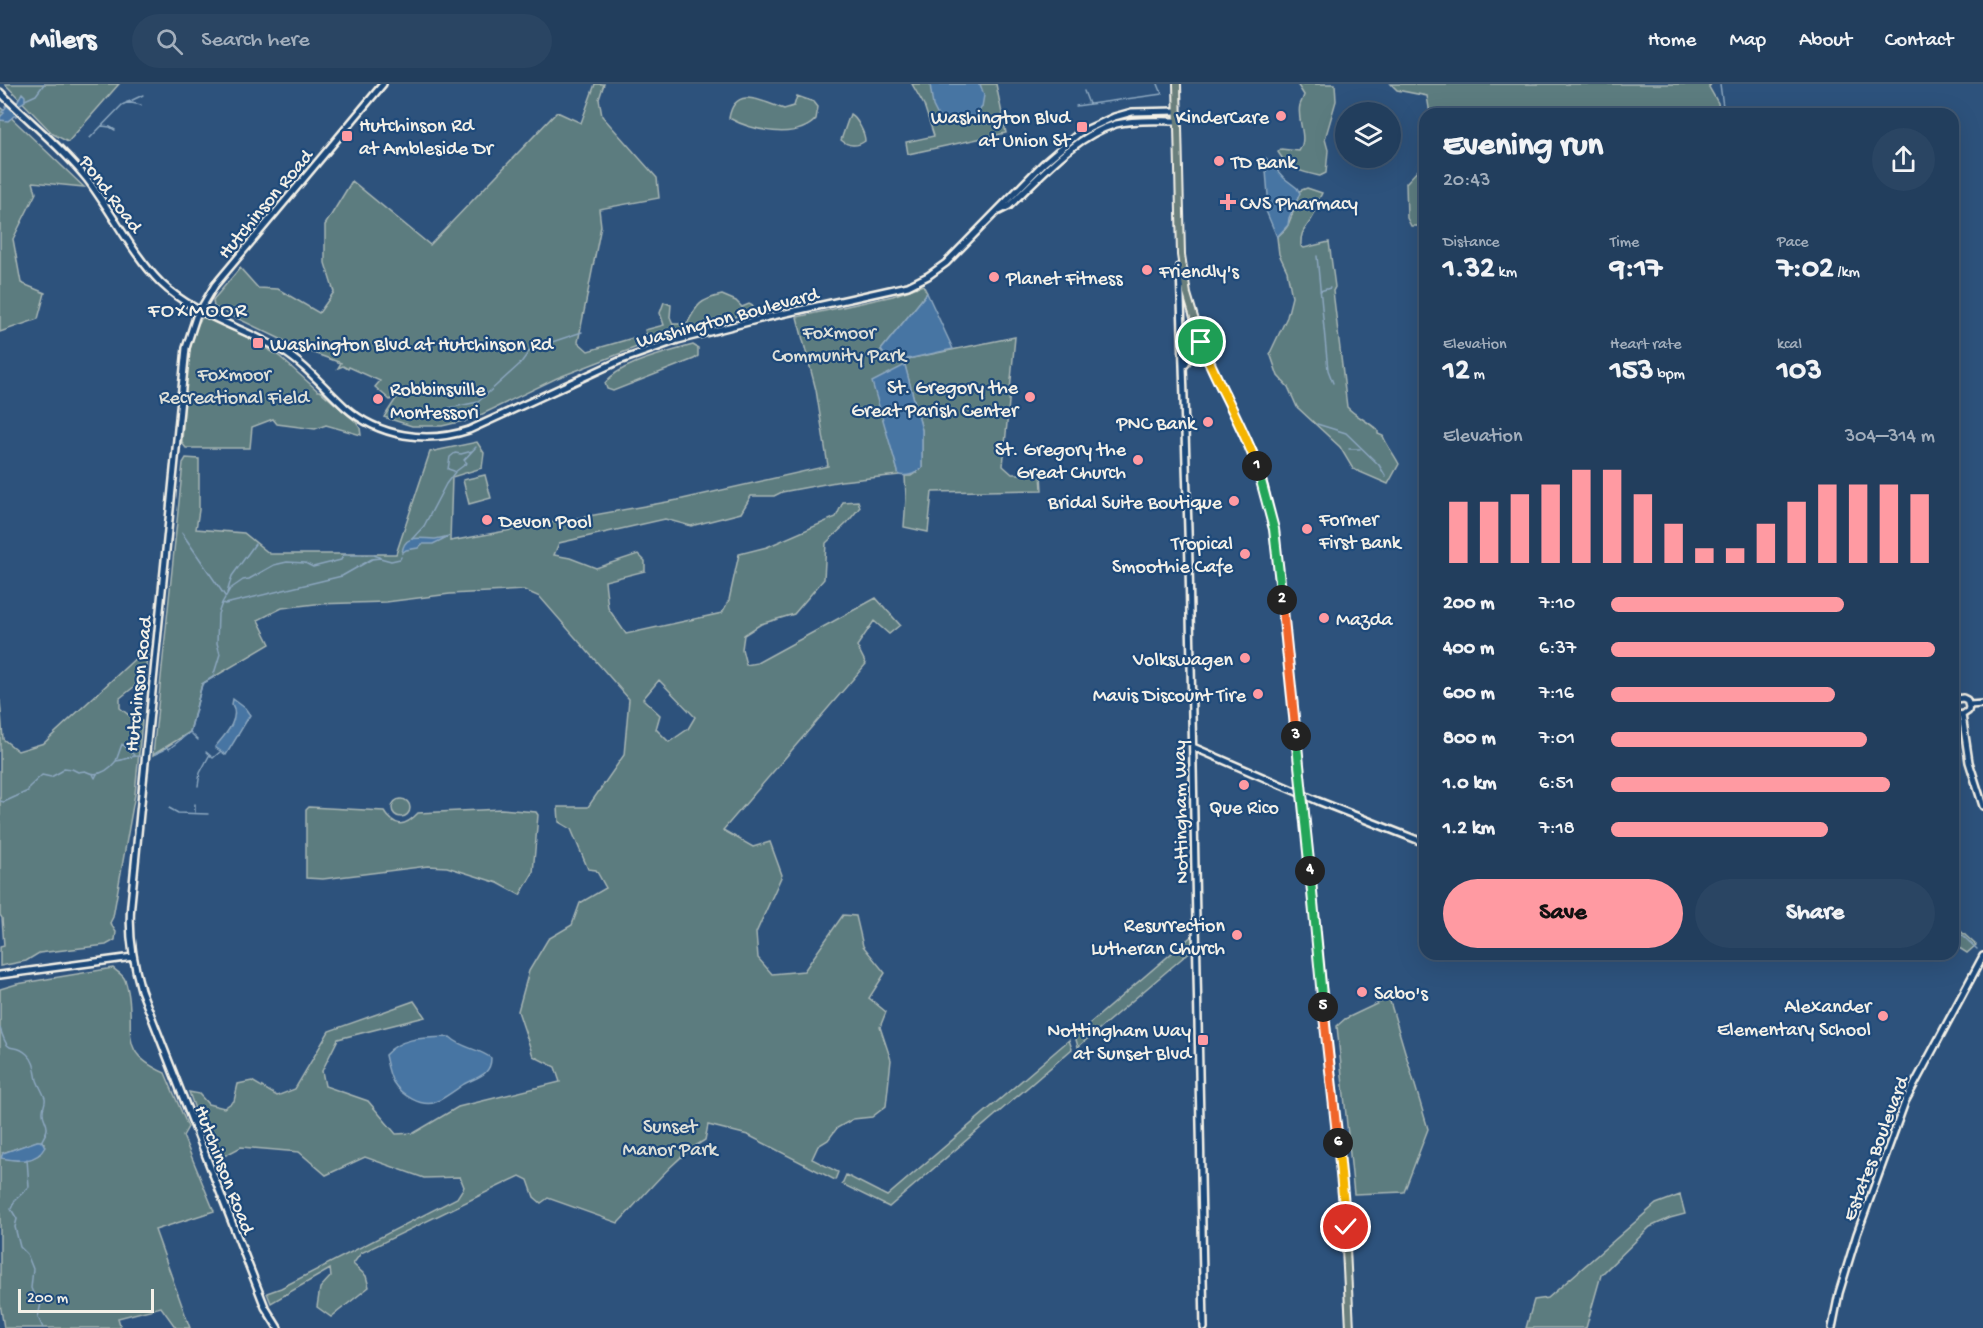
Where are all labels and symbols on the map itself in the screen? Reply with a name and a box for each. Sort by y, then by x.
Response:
place label: Washington Blvd at Union St [931,108,1072,154]
place label: KinderCare [1176,108,1270,131]
marker: KinderCare [1274,109,1288,123]
place label: Hutchinson Rd at Ambleside Dr [359,116,495,162]
marker: Washington Blvd at Union St [1075,120,1089,134]
marker: Hutchinson Rd at Ambleside Dr [340,129,354,143]
street label: Hutchinson Road [214,144,321,265]
street label: Pond Road [72,151,147,240]
place label: TD Bank [1230,153,1298,176]
marker: TD Bank [1212,154,1226,168]
place label: CVS Pharmacy [1240,194,1358,217]
marker: CVS Pharmacy [1221,195,1235,209]
place label: Friendly's [1158,262,1240,285]
marker: Friendly's [1140,263,1154,277]
place label: Planet Fitness [1005,269,1123,292]
marker: Planet Fitness [987,270,1001,284]
street label: Washington Boulevard [634,283,824,355]
district label: FOXMOOR [147,299,248,325]
pin [1175,316,1226,367]
park label: Foxmoor Community Park [772,323,908,369]
place label: Washington Blvd at Hutchinson Rd [270,335,555,358]
marker: Washington Blvd at Hutchinson Rd [251,336,265,350]
park label: Foxmoor Recreational Field [159,365,311,411]
place label: St. Gregory the Great Parish Center [851,378,1020,424]
place label: Robbinsville Montessori [390,380,486,426]
marker: St. Gregory the Great Parish Center [1023,390,1037,404]
marker: Robbinsville Montessori [371,392,385,406]
place label: PNC Bank [1116,414,1198,437]
marker: PNC Bank [1201,415,1215,429]
place label: St. Gregory the Great Church [995,440,1127,486]
pin: 1 [1242,451,1272,481]
marker: St. Gregory the Great Church [1131,453,1145,467]
place label: Bridal Suite Boutique [1047,493,1223,516]
marker: Bridal Suite Boutique [1227,494,1241,508]
place label: Former First Bank [1318,510,1403,556]
place label: Devon Pool [497,512,592,535]
marker: Devon Pool [480,513,494,527]
marker: Former First Bank [1300,522,1314,536]
place label: Tropical Smoothie Cafe [1112,534,1234,580]
marker: Tropical Smoothie Cafe [1238,547,1252,561]
pin: 2 [1267,585,1297,615]
place label: Mazda [1336,610,1394,633]
marker: Mazda [1317,611,1331,625]
street label: Hutchinson Road [122,613,159,753]
place label: Volkswagen [1132,650,1233,673]
marker: Volkswagen [1238,651,1252,665]
place label: Mavis Discount Tire [1093,686,1247,709]
marker: Mavis Discount Tire [1251,687,1265,701]
pin: 3 [1281,721,1311,751]
street label: Nottingham Way [1170,740,1195,884]
marker: Que Rico [1237,778,1251,792]
place label: Que Rico [1209,798,1279,821]
pin: 4 [1295,856,1325,886]
place label: Resurrection Lutheran Church [1091,916,1225,962]
marker: Resurrection Lutheran Church [1230,928,1244,942]
place label: Sabo's [1374,984,1428,1007]
marker: Sabo's [1355,985,1369,999]
pin: 5 [1308,992,1338,1022]
place label: Alexander Elementary School [1717,997,1873,1043]
marker: Alexander Elementary School [1876,1009,1890,1023]
place label: Nottingham Way at Sunset Blvd [1047,1021,1193,1067]
marker: Nottingham Way at Sunset Blvd [1196,1033,1210,1047]
street label: Estates Boulevard [1839,1072,1916,1225]
street label: Hutchinson Road [188,1103,259,1240]
park label: Sunset Manor Park [623,1117,719,1163]
pin: 6 [1323,1128,1353,1158]
pin [1320,1201,1371,1252]
scale bar [18,1286,154,1314]

